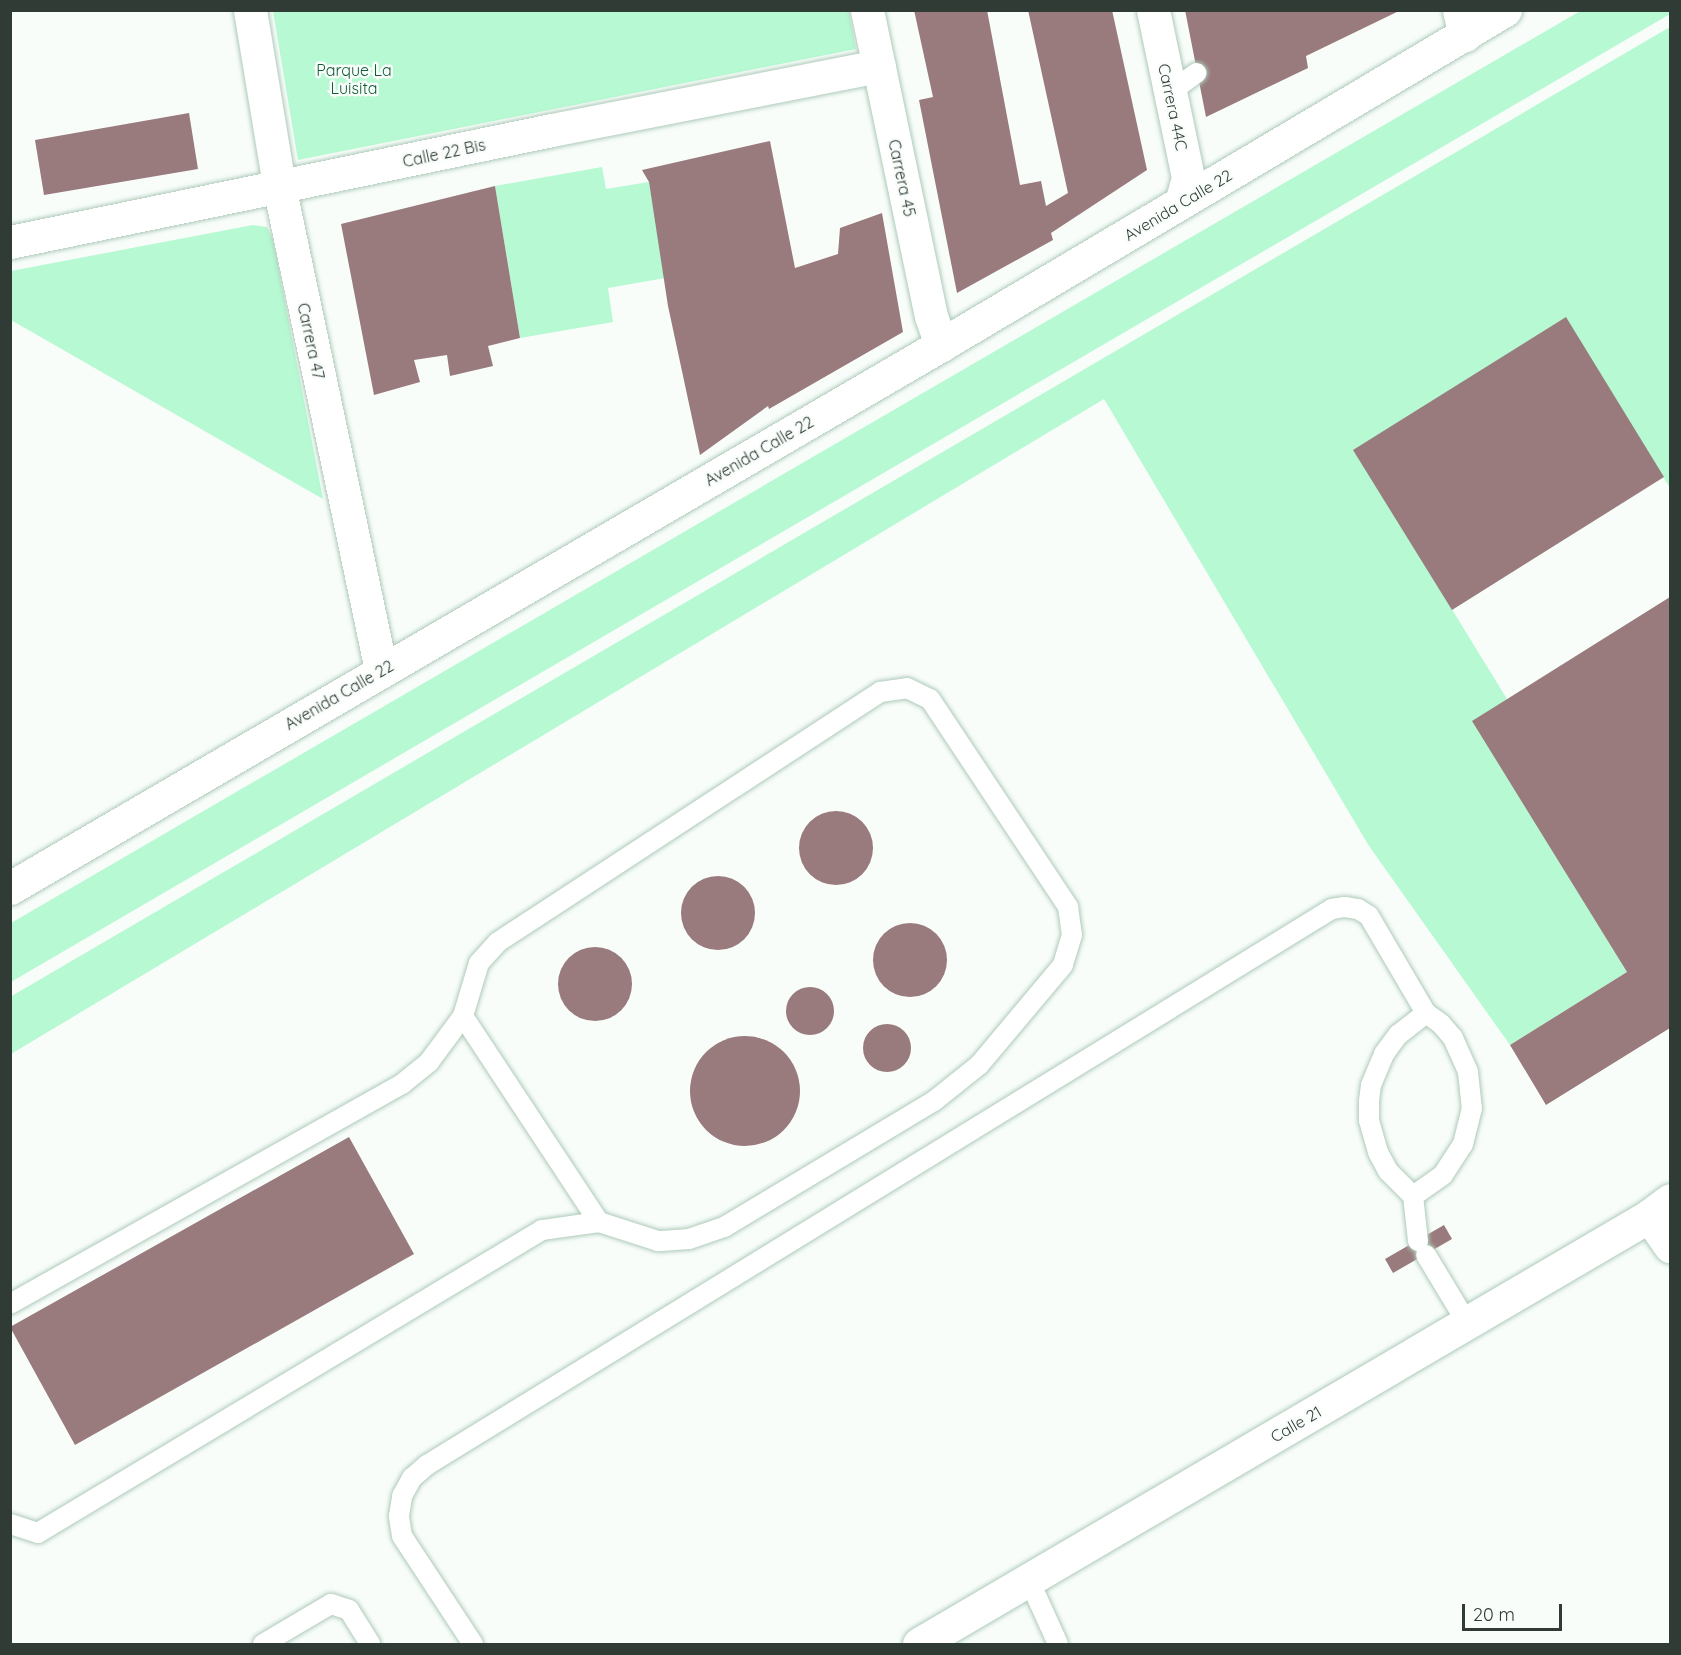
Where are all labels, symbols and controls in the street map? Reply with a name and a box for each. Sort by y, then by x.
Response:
park label: Parque La Luisita [316,60,392,98]
street label: Carrera 44C [1154,62,1192,152]
street label: Calle 22 Bis [401,135,487,171]
street label: Carrera 45 [884,138,920,218]
street label: Avenida Calle 22 [1121,165,1235,245]
street label: Carrera 47 [294,301,328,381]
street label: Avenida Calle 22 [701,412,817,490]
street label: Avenida Calle 22 [281,656,397,734]
street label: Calle 21 [1267,1402,1325,1446]
scale bar [1465,1592,1566,1630]
text: 20 m [1473,1603,1515,1626]

